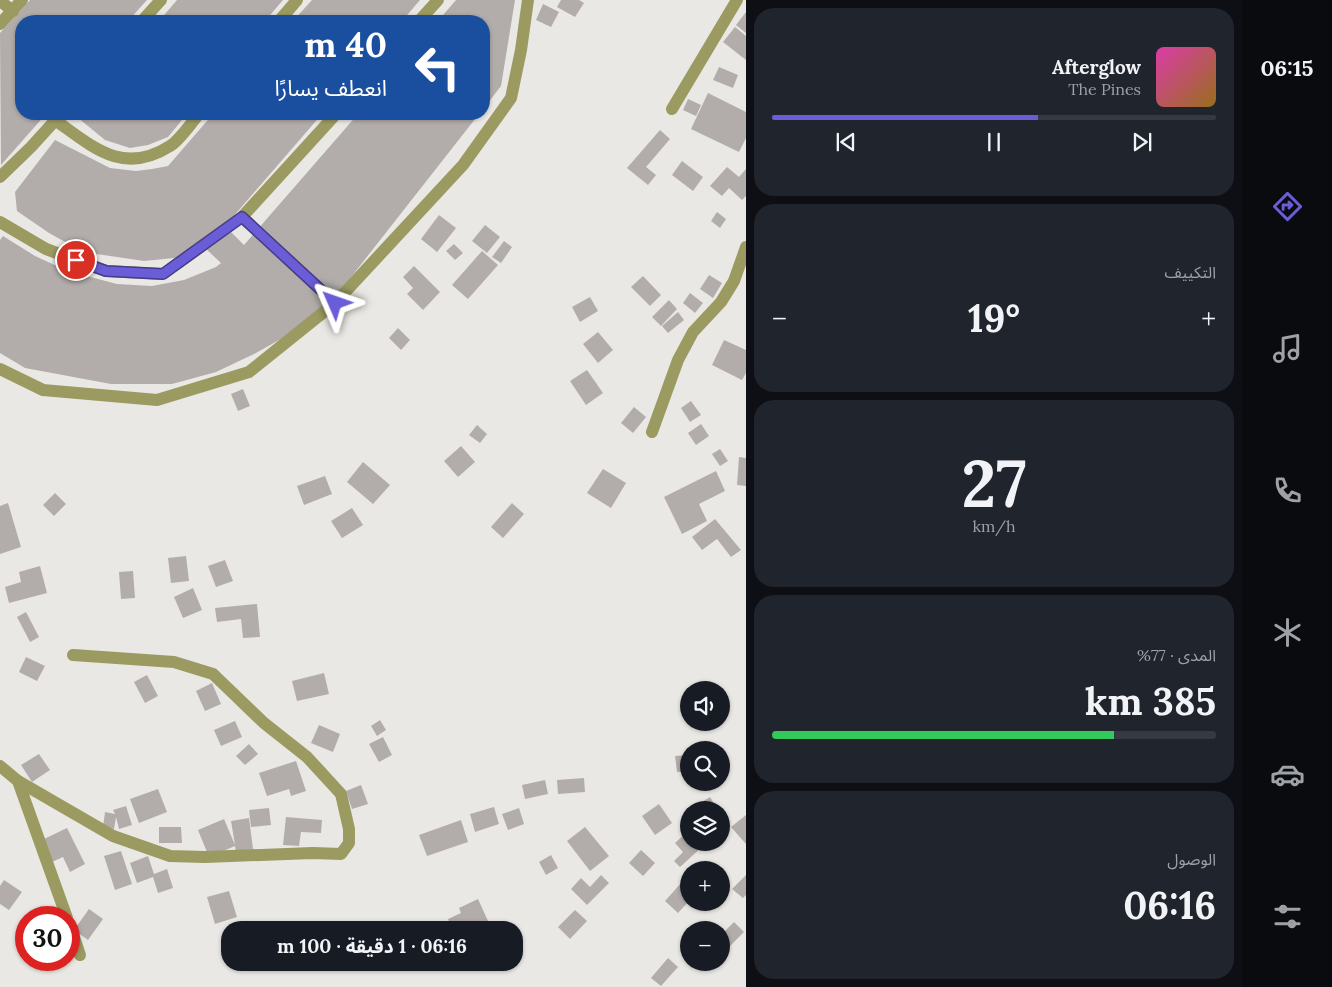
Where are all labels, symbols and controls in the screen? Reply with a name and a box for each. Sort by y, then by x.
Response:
text: 40 m [304,22,387,67]
icon: left [405,35,470,100]
text: 06:15 [1261,54,1313,82]
text: Afterglow [1052,55,1141,79]
text: انعطف يسارًا [274,74,387,102]
text: The Pines [1068,79,1141,99]
icon: previous [832,128,860,156]
icon: pause [980,128,1008,156]
icon: next [1128,128,1156,156]
icon: directions [1270,189,1305,224]
pin [55,239,97,281]
icon: arrive [62,246,90,274]
text: التكييف [1164,262,1216,282]
position arrow [308,276,360,328]
text: 19° [968,294,1020,342]
text: − [772,301,787,337]
text: + [1201,301,1216,337]
icon: music [1270,331,1305,366]
text: 27 [961,442,1027,525]
icon: phone [1270,473,1305,508]
text: km/h [972,516,1016,536]
icon: climate [1270,615,1305,650]
text: المدى · 77% [1137,645,1216,665]
text: 385 km [1085,677,1216,725]
map controls [680,681,730,971]
button: sound [680,681,730,731]
button: search [680,741,730,791]
icon: car [1270,757,1305,792]
button: layers [680,801,730,851]
text: الوصول [1167,849,1216,869]
button: + [680,861,730,911]
text: 06:16 [1123,881,1216,929]
icon: filters [1270,899,1305,934]
speed limit sign: 30 [15,906,80,971]
button: − [680,921,730,971]
text: 06:16 · 1 دقيقة · 100 m [277,934,467,958]

